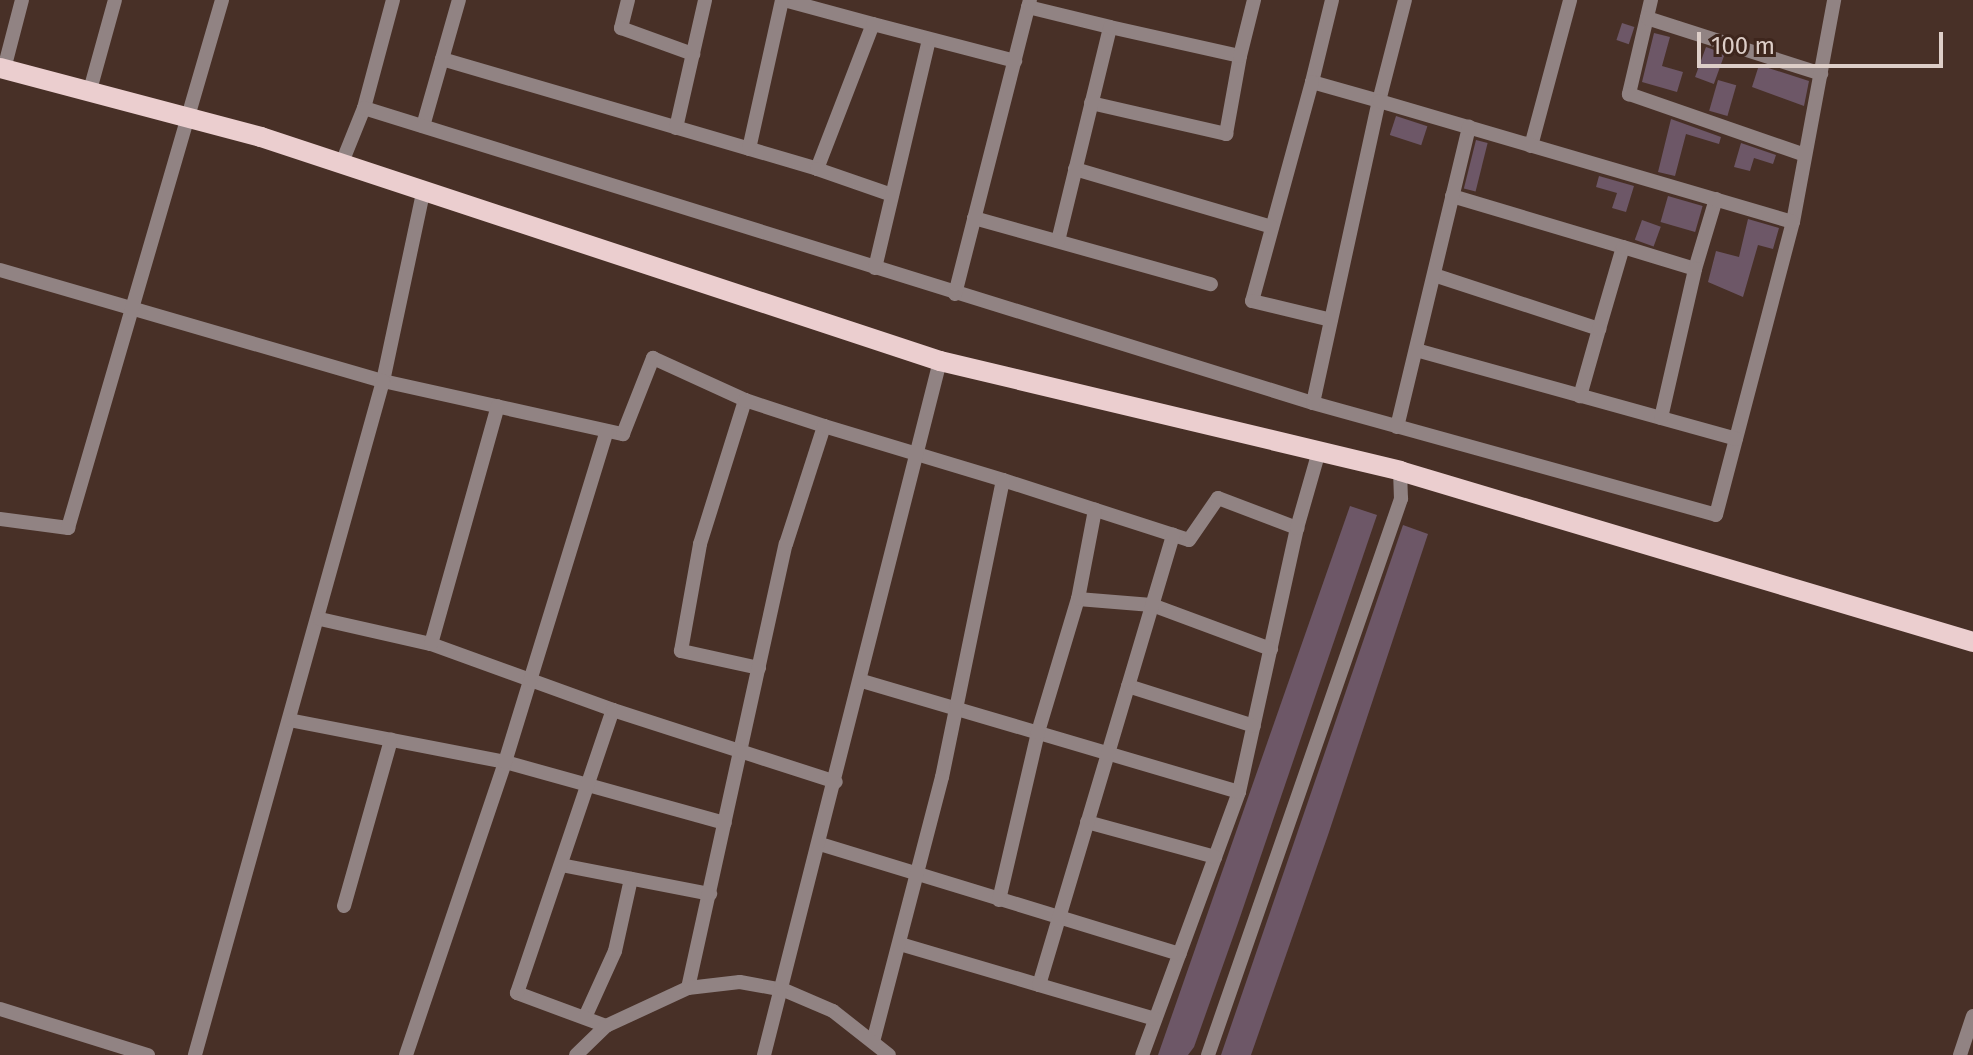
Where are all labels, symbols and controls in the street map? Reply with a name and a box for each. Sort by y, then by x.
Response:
scale bar [1701,16,1947,66]
text: 100 m [1711,32,1775,60]

